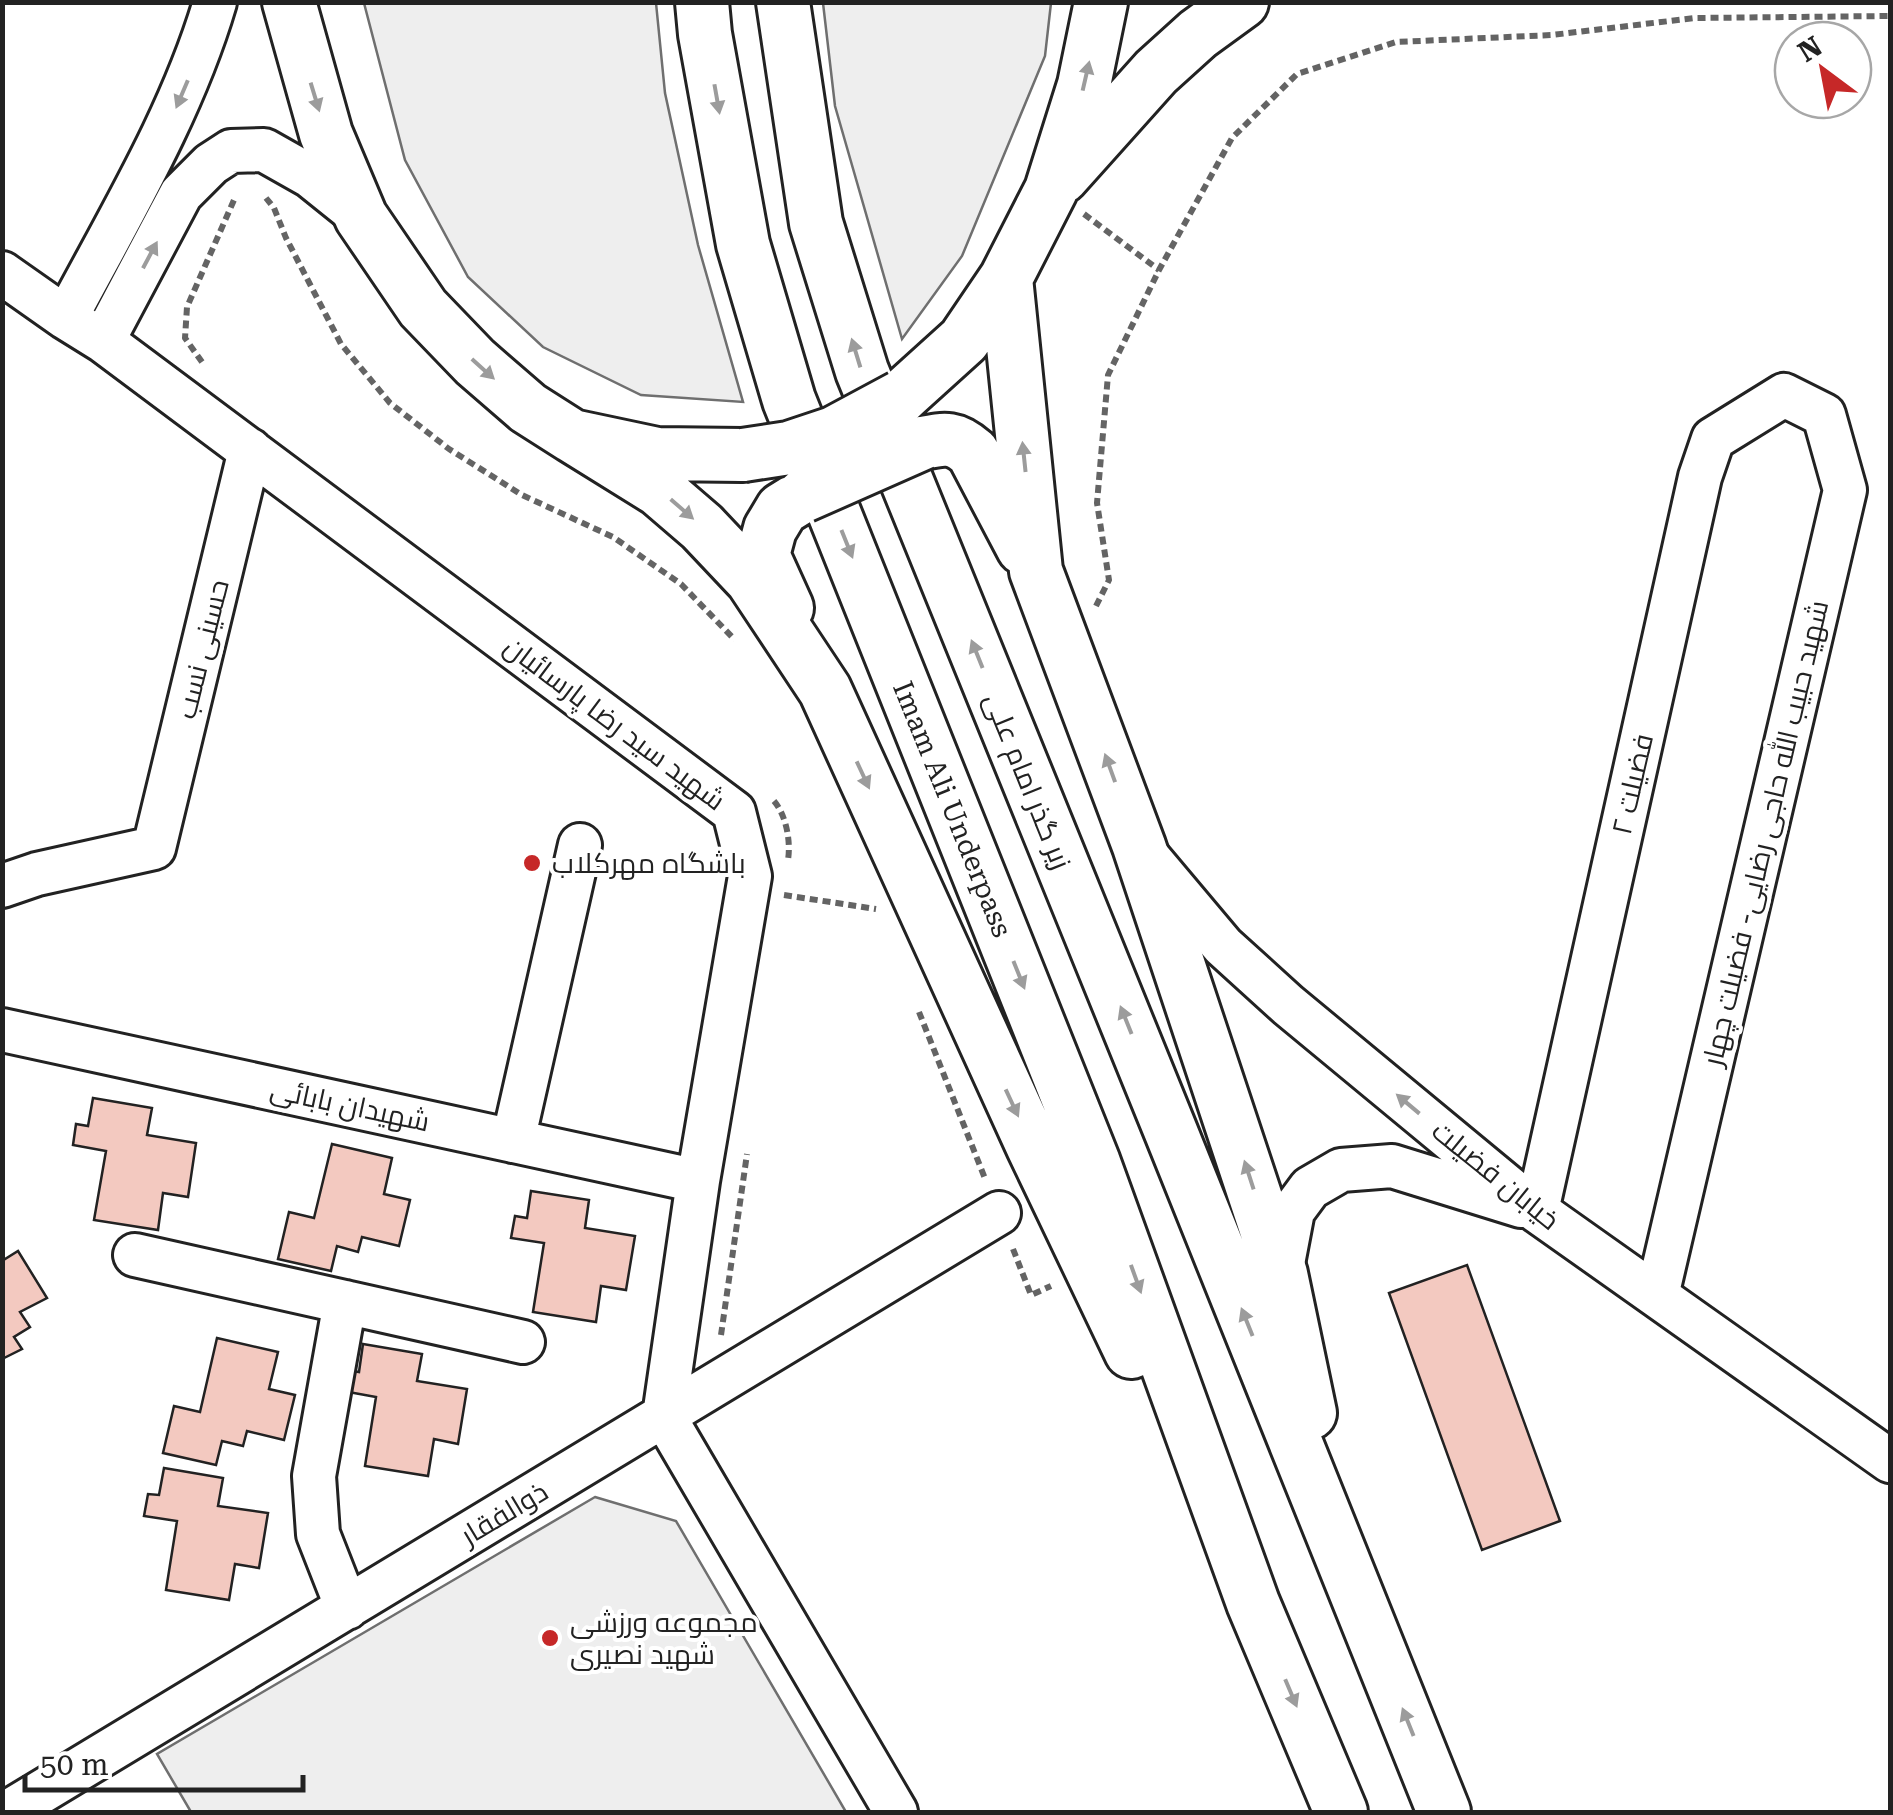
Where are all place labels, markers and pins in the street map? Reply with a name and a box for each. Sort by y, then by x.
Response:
place label: باشگاه مهرکلاب [552,847,746,880]
marker: باشگاه مهرکلاب [521,852,543,874]
place label: مجموعه ورزشی شهید نصیری [570,1606,758,1671]
marker: مجموعه ورزشی شهید نصیری [539,1627,561,1649]

